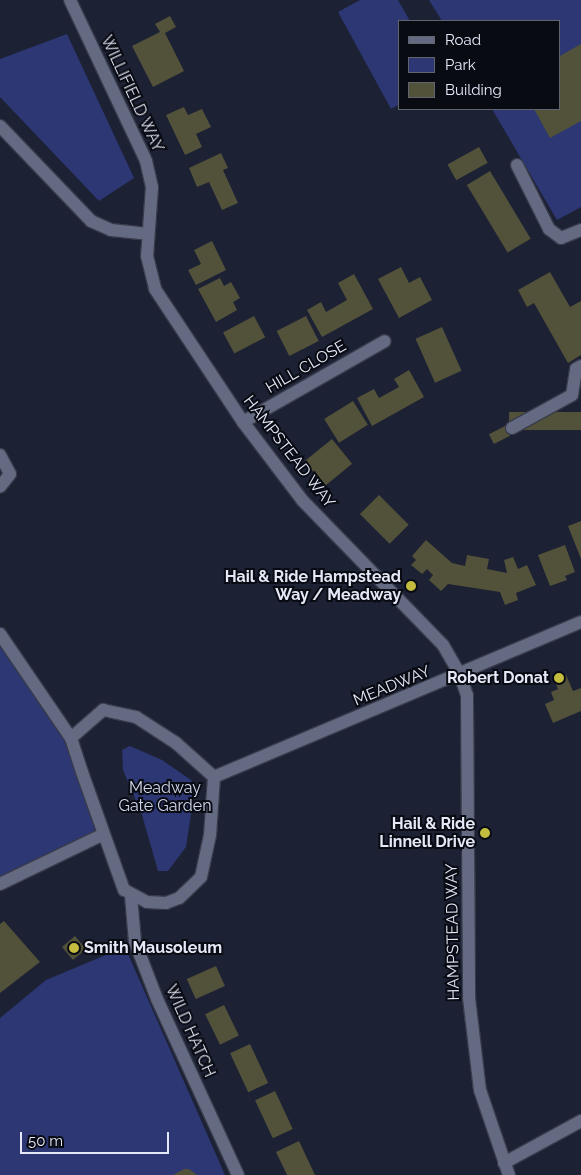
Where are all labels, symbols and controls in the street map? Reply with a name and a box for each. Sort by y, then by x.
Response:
legend [398,20,561,110]
text: Road [445,31,481,49]
street label: WILLIFIELD WAY [96,32,168,156]
text: Park [445,56,476,74]
text: Building [445,81,502,99]
street label: HILL CLOSE [262,336,350,398]
street label: HAMPSTEAD WAY [239,392,339,512]
place label: Hail & Ride Hampstead Way / Meadway [224,567,401,605]
marker: Hail & Ride Hampstead Way / Meadway [405,580,417,592]
street label: MEADWAY [351,662,433,710]
place label: Robert Donat [447,668,549,688]
marker: Robert Donat [553,672,565,684]
park label: Meadway Gate Garden [118,778,212,816]
place label: Hail & Ride Linnell Drive [379,814,475,852]
marker: Hail & Ride Linnell Drive [479,827,491,839]
street label: HAMPSTEAD WAY [442,863,464,1001]
place label: Smith Mausoleum [84,938,222,958]
marker: Smith Mausoleum [68,942,80,954]
street label: WILD HATCH [161,982,219,1080]
scale bar [22,1122,171,1154]
text: 50 m [28,1132,63,1150]

